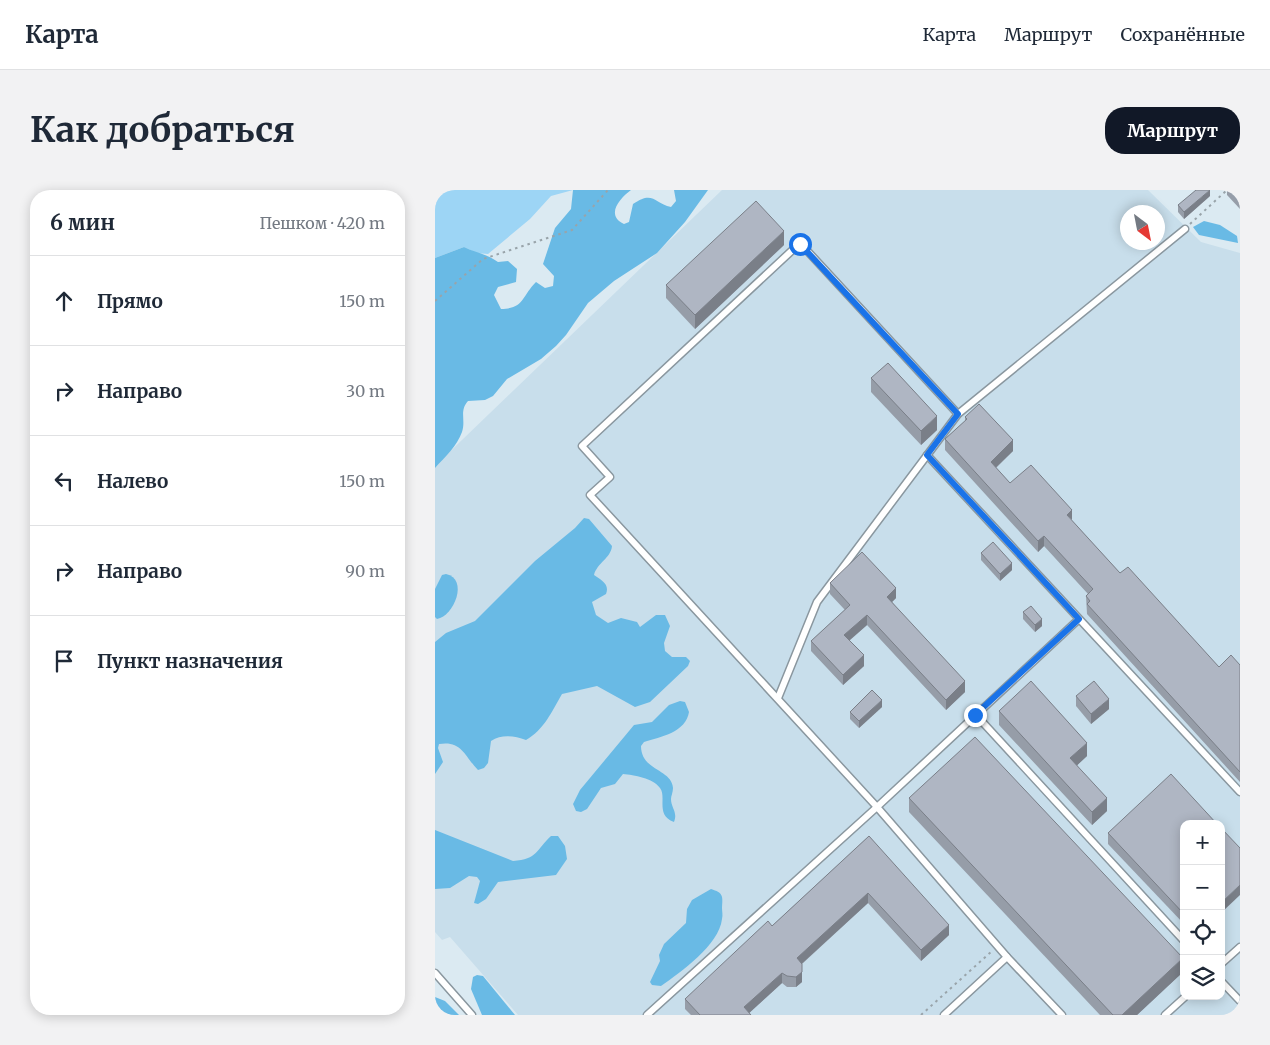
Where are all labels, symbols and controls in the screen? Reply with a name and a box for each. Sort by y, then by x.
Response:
text: Карта [25,19,99,50]
text: Карта [923,23,976,46]
text: Маршрут [1004,23,1092,46]
text: Сохранённые [1120,23,1245,46]
button: Маршрут [1105,107,1240,154]
text: Как добраться [30,108,295,152]
north arrow [1120,205,1165,250]
text: 6 мин [50,209,115,236]
text: Пешком · 420 m [260,213,385,233]
route start [789,233,812,256]
icon: ahead [50,287,78,315]
text: Прямо [97,289,163,313]
text: 150 m [339,291,385,311]
icon: right [50,377,78,405]
text: Направо [97,379,182,403]
text: 30 m [346,381,385,401]
icon: left [50,467,78,495]
text: Налево [97,469,168,493]
text: 150 m [339,471,385,491]
icon: right [50,557,78,585]
text: Направо [97,559,182,583]
text: 90 m [345,561,385,581]
icon: arrive [50,647,78,675]
text: Пункт назначения [97,649,283,673]
route end [964,704,987,727]
map controls [1180,820,1225,1000]
button: + [1180,820,1225,865]
button: − [1180,865,1225,910]
button: locate [1180,910,1225,955]
button: layers [1180,955,1225,1000]

